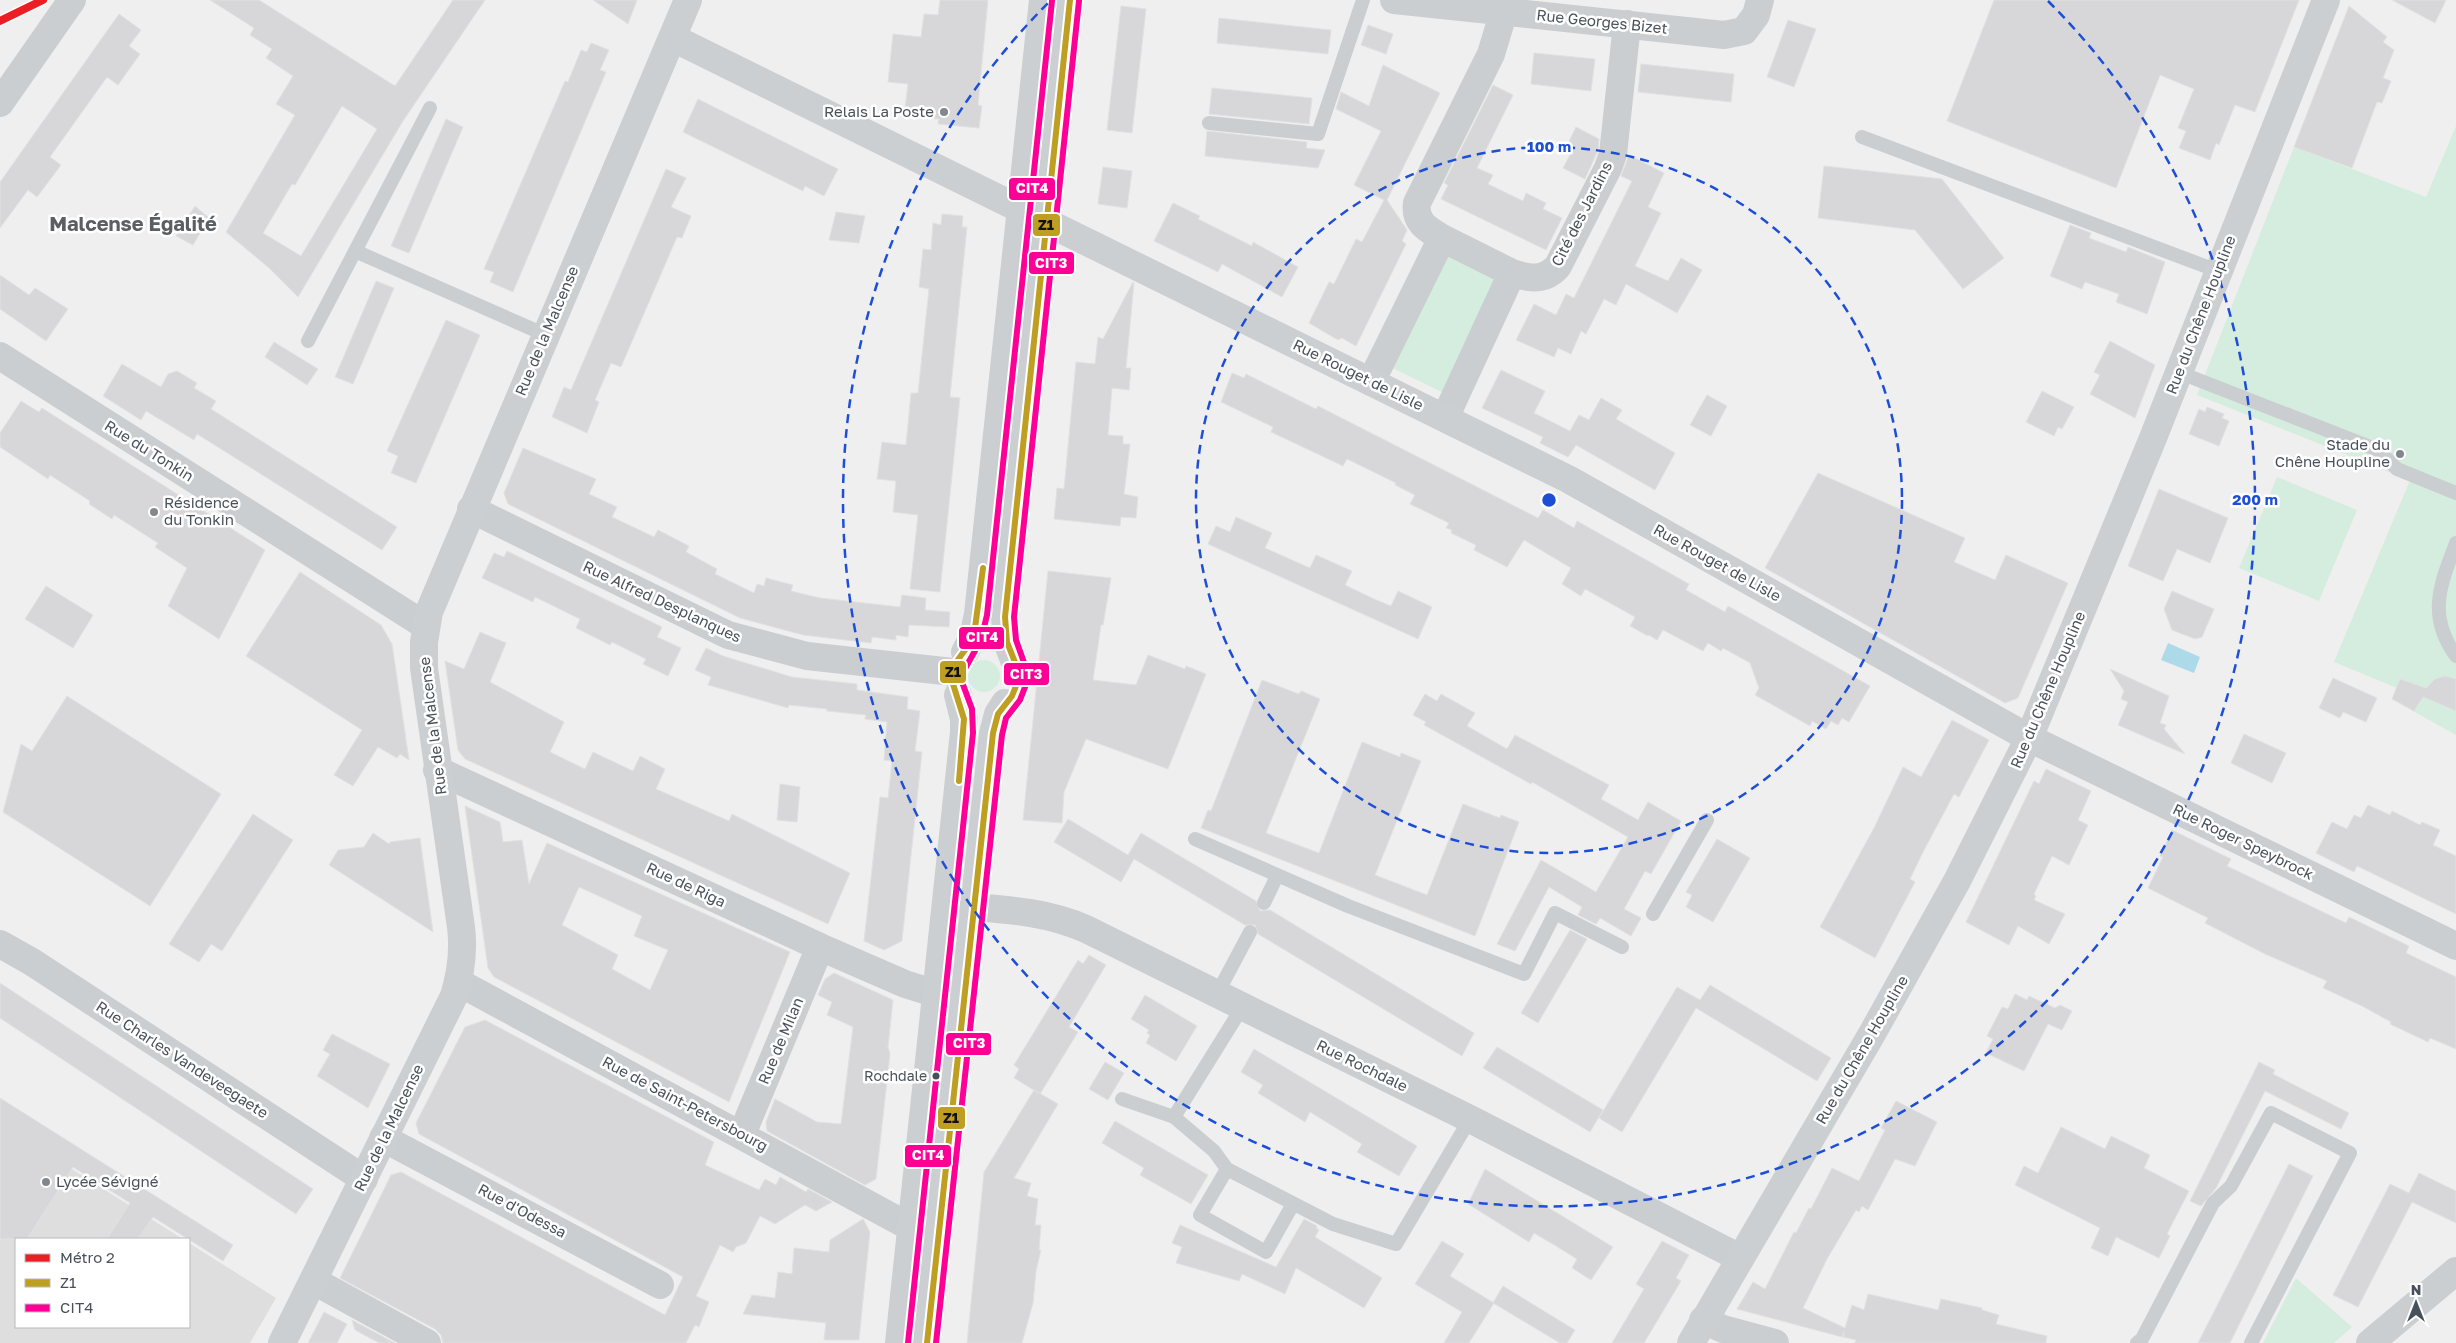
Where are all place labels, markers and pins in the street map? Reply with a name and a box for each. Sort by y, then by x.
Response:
place label: Relais La Poste [824,102,934,120]
marker: Relais La Poste [938,106,950,118]
place label: Stade du Chêne Houpline [2275,435,2390,470]
marker: Stade du Chêne Houpline [2394,448,2406,460]
centre of rings [1540,491,1558,509]
place label: Résidence du Tonkin [164,493,239,528]
marker: Résidence du Tonkin [148,506,160,518]
place label: Rochdale [864,1067,927,1084]
marker: Rochdale [931,1071,941,1081]
place label: Lycée Sévigné [56,1172,159,1190]
marker: Lycée Sévigné [40,1176,52,1188]

